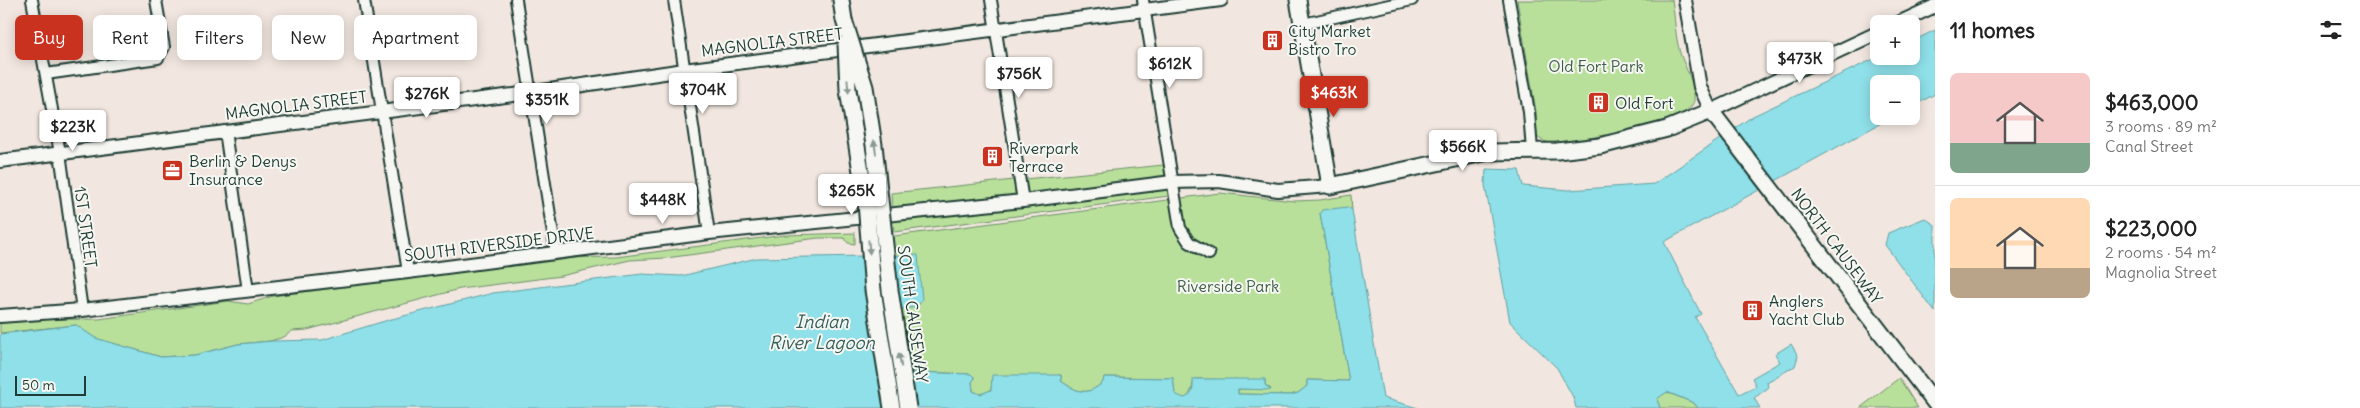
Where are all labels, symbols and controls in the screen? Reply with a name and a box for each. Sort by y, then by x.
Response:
chip: Buy [15,15,83,60]
chip: Rent [93,15,167,60]
chip: Filters [177,15,262,60]
chip: New [272,15,344,60]
chip: Apartment [354,15,477,60]
map controls [1870,15,1920,125]
button: + [1870,15,1920,65]
icon: filters [2317,16,2345,44]
text: 11 homes [1950,17,2035,44]
place label: City Market Bistro Tro [1288,21,1372,59]
street label: MAGNOLIA STREET [700,23,844,61]
building icon: City Market Bistro Tro [1260,28,1284,52]
pin: $473K [1765,42,1835,84]
pin: $612K [1135,46,1205,89]
text: $473K [1778,48,1822,68]
text: $612K [1148,53,1192,73]
pin: $756K [984,56,1054,99]
park label: Old Fort Park [1548,56,1644,76]
text: $756K [996,63,1042,83]
pin: $704K [668,72,738,115]
button: − [1870,75,1920,125]
pin: $276K [392,76,462,119]
pin: $463K [1299,76,1369,118]
one-way arrow [845,78,853,94]
text: $704K [680,79,726,99]
pin: $351K [512,82,582,125]
text: $463K [1311,82,1357,102]
text: $276K [405,83,449,103]
street label: MAGNOLIA STREET [224,86,368,124]
text: $351K [525,89,569,109]
text: $463,000 [2105,89,2199,116]
building icon: Old Fort [1587,91,1611,115]
place label: Old Fort [1615,93,1674,113]
icon: home [1990,93,2050,153]
pin: $223K [38,110,108,152]
text: $223K [50,116,96,136]
text: 3 rooms · 89 m² [2105,116,2217,136]
pin: $566K [1428,130,1498,172]
text: $566K [1440,136,1486,156]
text: Canal Street [2105,136,2193,156]
one-way arrow [870,138,878,154]
place label: Riverpark Terrace [1009,138,1079,176]
building icon: Riverpark Terrace [981,145,1005,169]
place label: Berlin & Denys Insurance [189,151,296,189]
office icon: Berlin & Denys Insurance [161,158,185,182]
pin: $265K [817,174,887,216]
text: $265K [829,180,875,200]
pin: $448K [628,182,698,225]
street label: NORTH CAUSEWAY [1787,184,1887,308]
street label: 1ST STREET [70,185,102,269]
text: $448K [640,189,686,209]
text: $223,000 [2105,215,2197,242]
icon: home [1990,218,2050,278]
street label: SOUTH RIVERSIDE DRIVE [403,222,595,266]
one-way arrow [866,239,874,255]
text: 2 rooms · 54 m² [2105,242,2217,262]
street label: SOUTH CAUSEWAY [893,244,933,384]
text: Magnolia Street [2105,262,2217,282]
park label: Riverside Park [1177,276,1279,296]
place label: Anglers Yacht Club [1769,291,1845,329]
building icon: Anglers Yacht Club [1741,298,1765,322]
water label: Indian River Lagoon [769,310,876,354]
one-way arrow [895,352,903,368]
scale bar [15,373,86,396]
text: 50 m [22,376,55,394]

